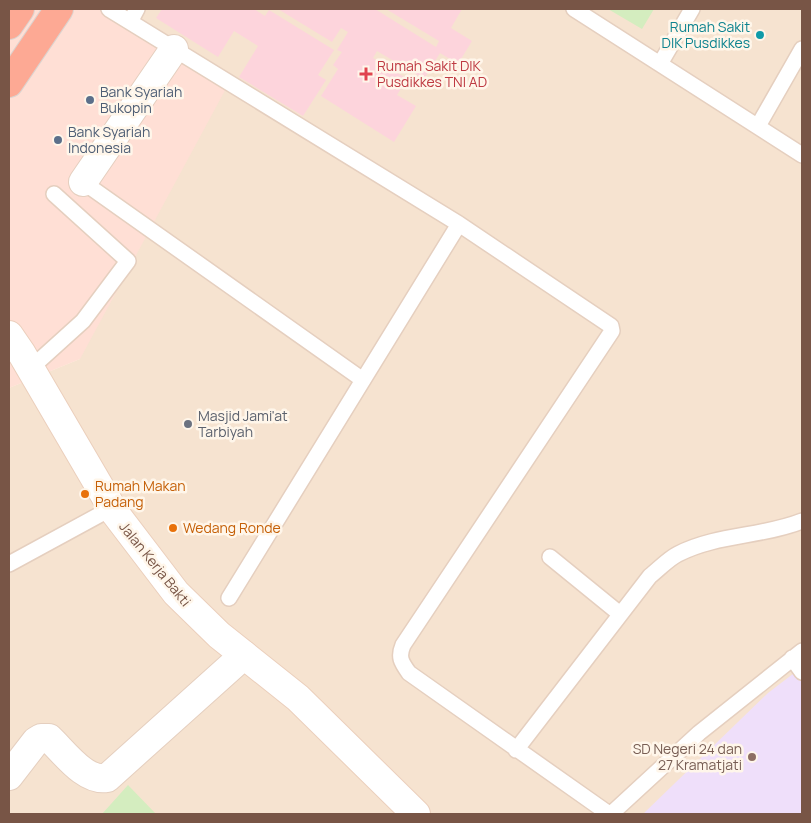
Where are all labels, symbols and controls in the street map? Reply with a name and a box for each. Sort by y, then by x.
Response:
place label: Rumah Sakit DIK Pusdikkes [662,17,750,52]
marker: Rumah Sakit DIK Pusdikkes [754,29,766,41]
place label: Rumah Sakit DIK Pusdikkes TNI AD [377,56,487,91]
marker: Rumah Sakit DIK Pusdikkes TNI AD [359,67,373,81]
place label: Bank Syariah Bukopin [100,82,182,117]
marker: Bank Syariah Bukopin [84,94,96,106]
place label: Bank Syariah Indonesia [68,122,150,157]
marker: Bank Syariah Indonesia [52,134,64,146]
place label: Masjid Jami'at Tarbiyah [198,406,288,441]
marker: Masjid Jami'at Tarbiyah [182,418,194,430]
place label: Rumah Makan Padang [95,476,186,511]
marker: Rumah Makan Padang [79,488,91,500]
street label: Jalan Kerja Bakti [115,517,195,610]
place label: Wedang Ronde [183,518,281,537]
marker: Wedang Ronde [167,522,179,534]
place label: SD Negeri 24 dan 27 Kramatjati [633,739,742,774]
marker: SD Negeri 24 dan 27 Kramatjati [746,751,758,763]

